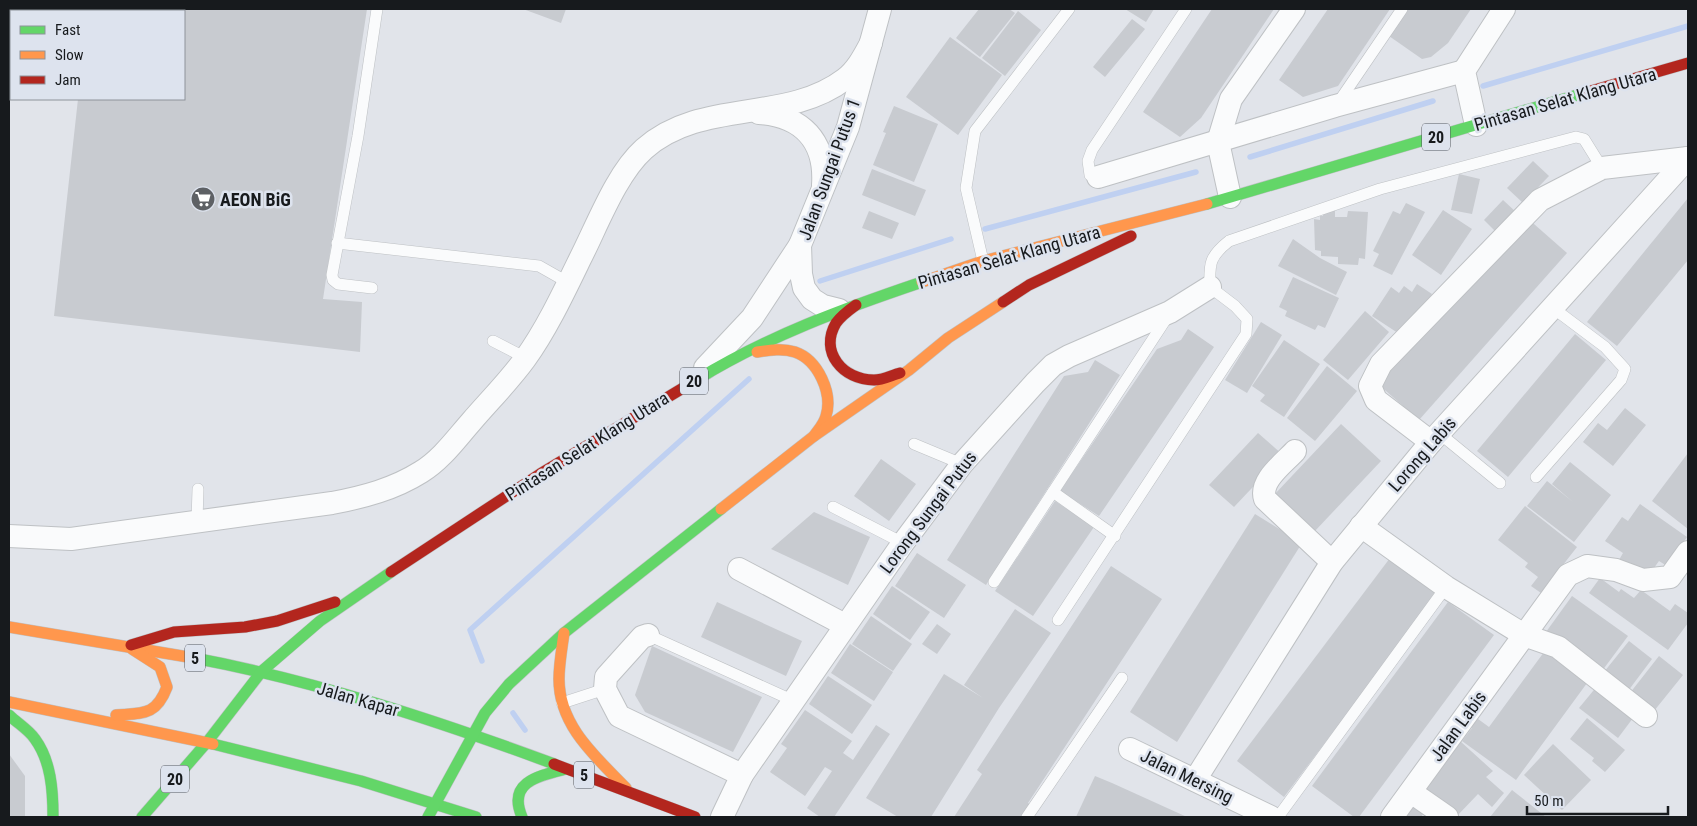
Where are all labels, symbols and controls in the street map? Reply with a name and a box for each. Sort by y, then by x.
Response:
legend [10,10,185,100]
text: Fast [55,21,80,39]
text: Slow [55,46,84,64]
street label: Pintasan Selat Klang Utara [1471,63,1659,135]
text: Jam [55,71,81,89]
street label: Jalan Sungai Putus 1 [794,95,864,243]
road number: 20 [1422,124,1450,150]
supermarket icon: AEON BiG [190,186,216,212]
place label: AEON BiG [220,189,291,210]
street label: Pintasan Selat Klang Utara [915,221,1103,293]
road number: 20 [680,368,708,394]
street label: Pintasan Selat Klang Utara [501,387,673,505]
street label: Lorong Labis [1384,412,1460,496]
street label: Lorong Sungai Putus [875,447,981,577]
road number: 5 [185,644,205,671]
street label: Jalan Kapar [315,677,402,721]
street label: Jalan Labis [1426,687,1490,765]
street label: Jalan Mersing [1137,745,1237,807]
road number: 5 [574,762,594,788]
road number: 20 [161,766,189,792]
scale bar [1527,784,1668,816]
text: 50 m [1534,792,1564,810]

